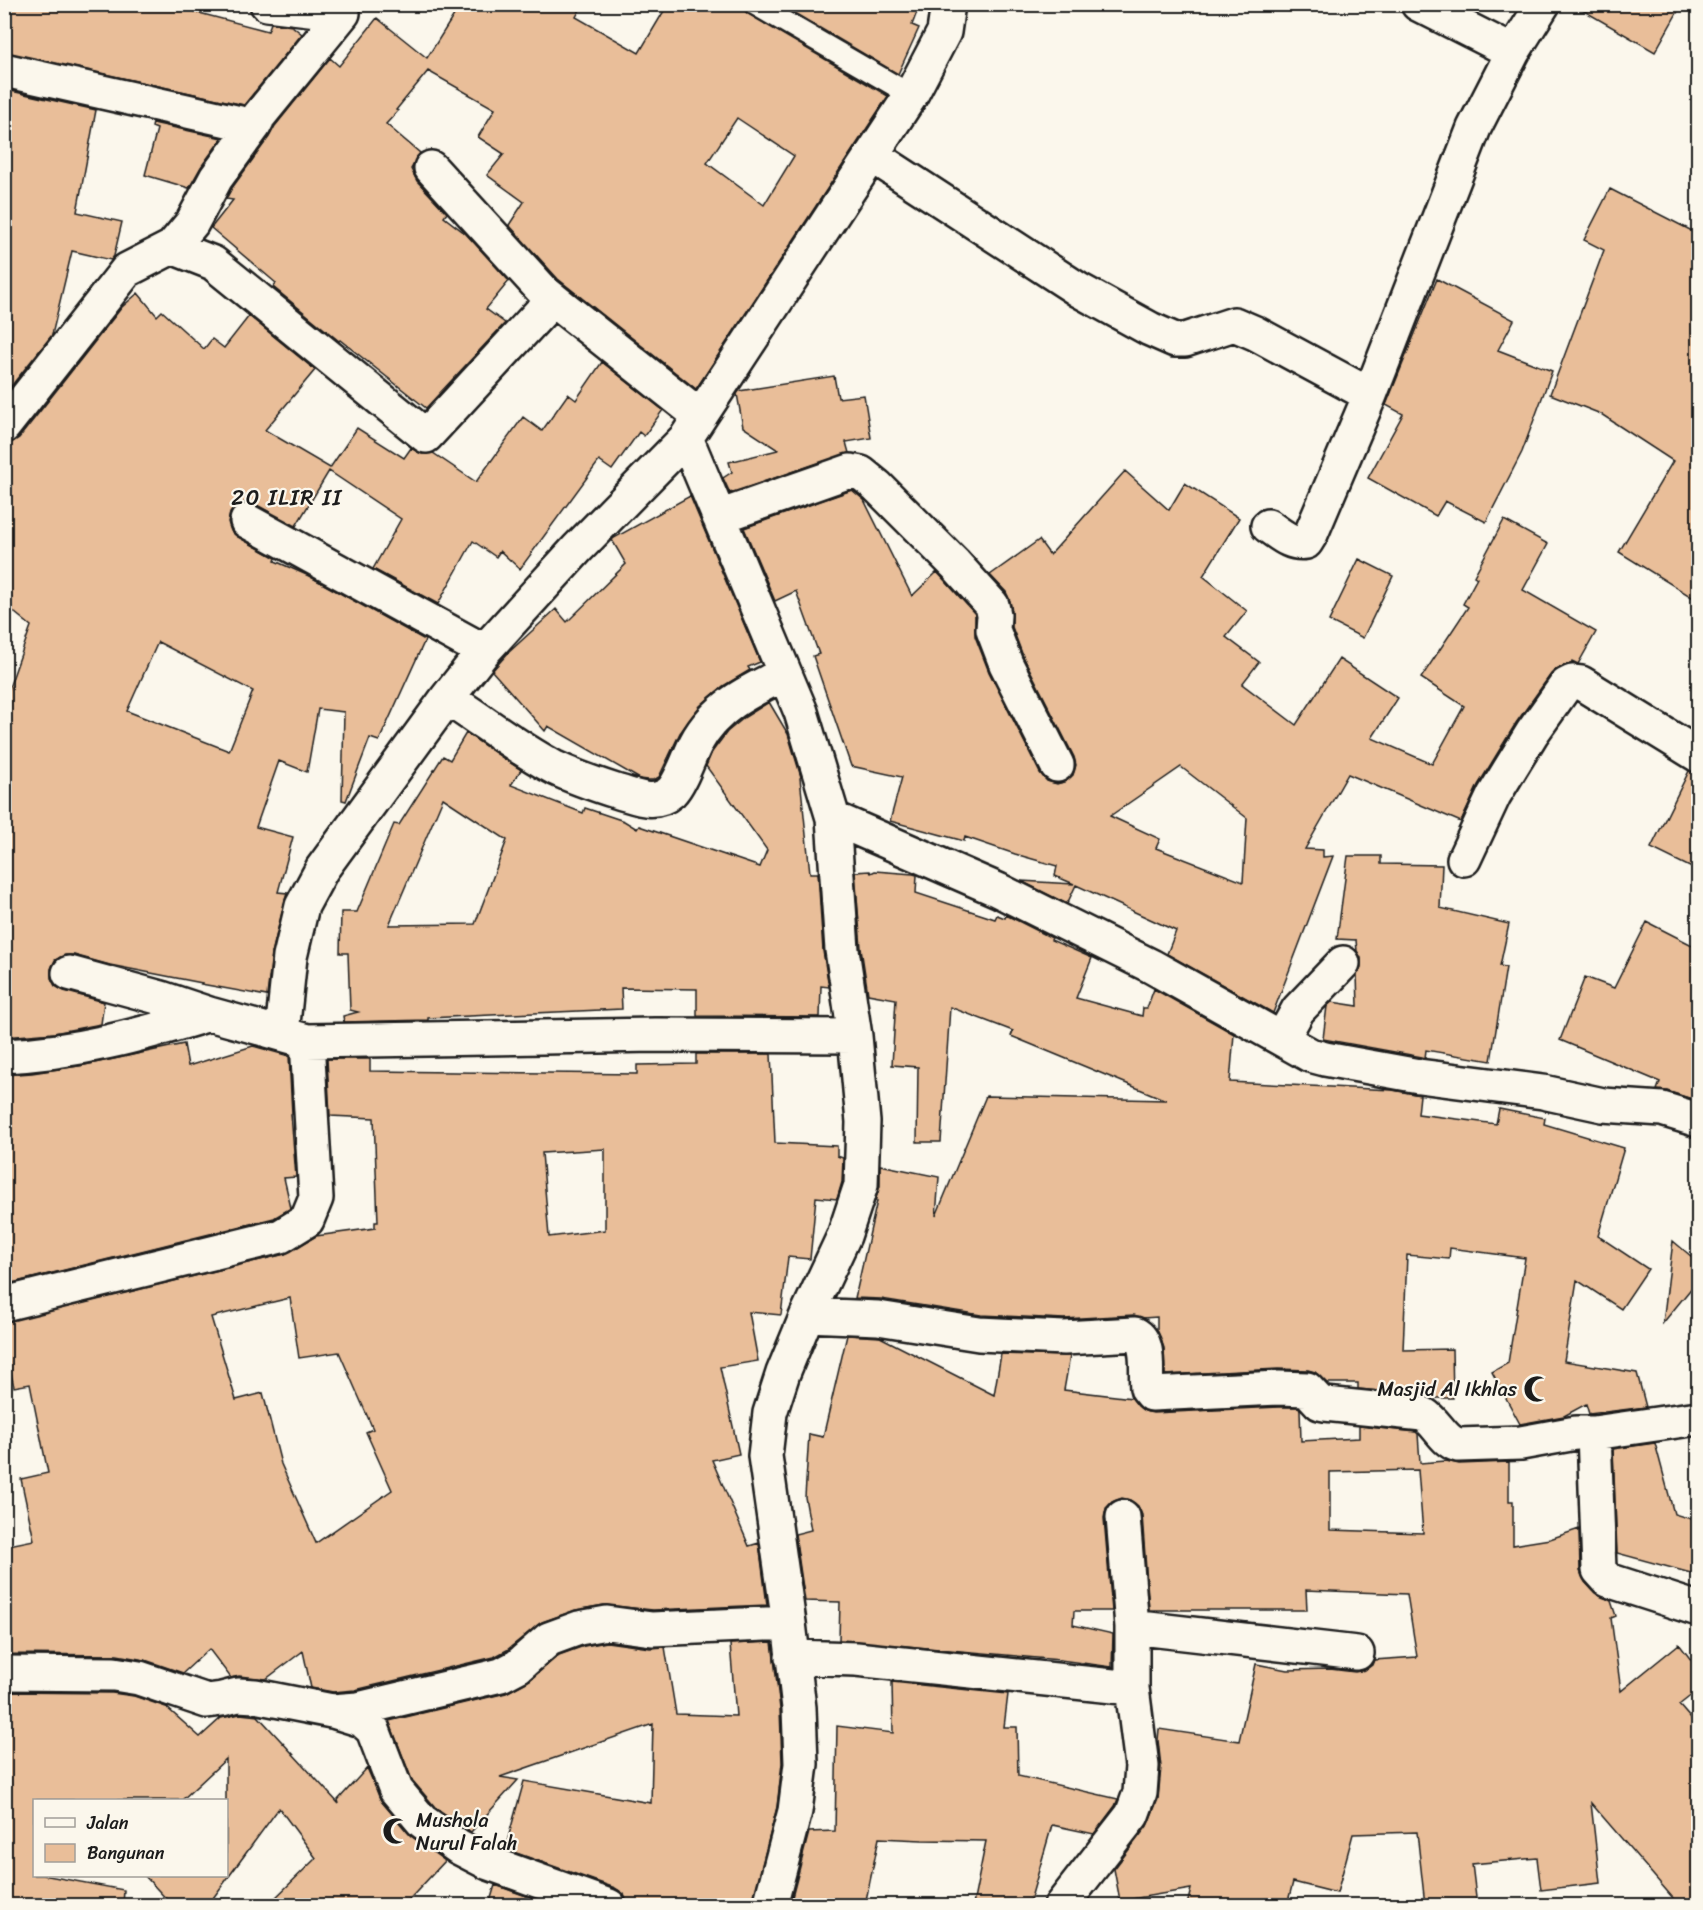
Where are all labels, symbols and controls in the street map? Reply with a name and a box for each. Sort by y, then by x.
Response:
district label: 20 ILIR II [231,478,343,517]
place label: Masjid Al Ikhlas [1377,1372,1518,1407]
mosque icon: Masjid Al Ikhlas [1522,1374,1552,1404]
legend [33,1799,228,1877]
place label: Mushola Nurul Falah [416,1803,518,1861]
text: Jalan [86,1807,129,1839]
mosque icon: Mushola Nurul Falah [381,1816,411,1846]
text: Bangunan [87,1837,165,1869]

